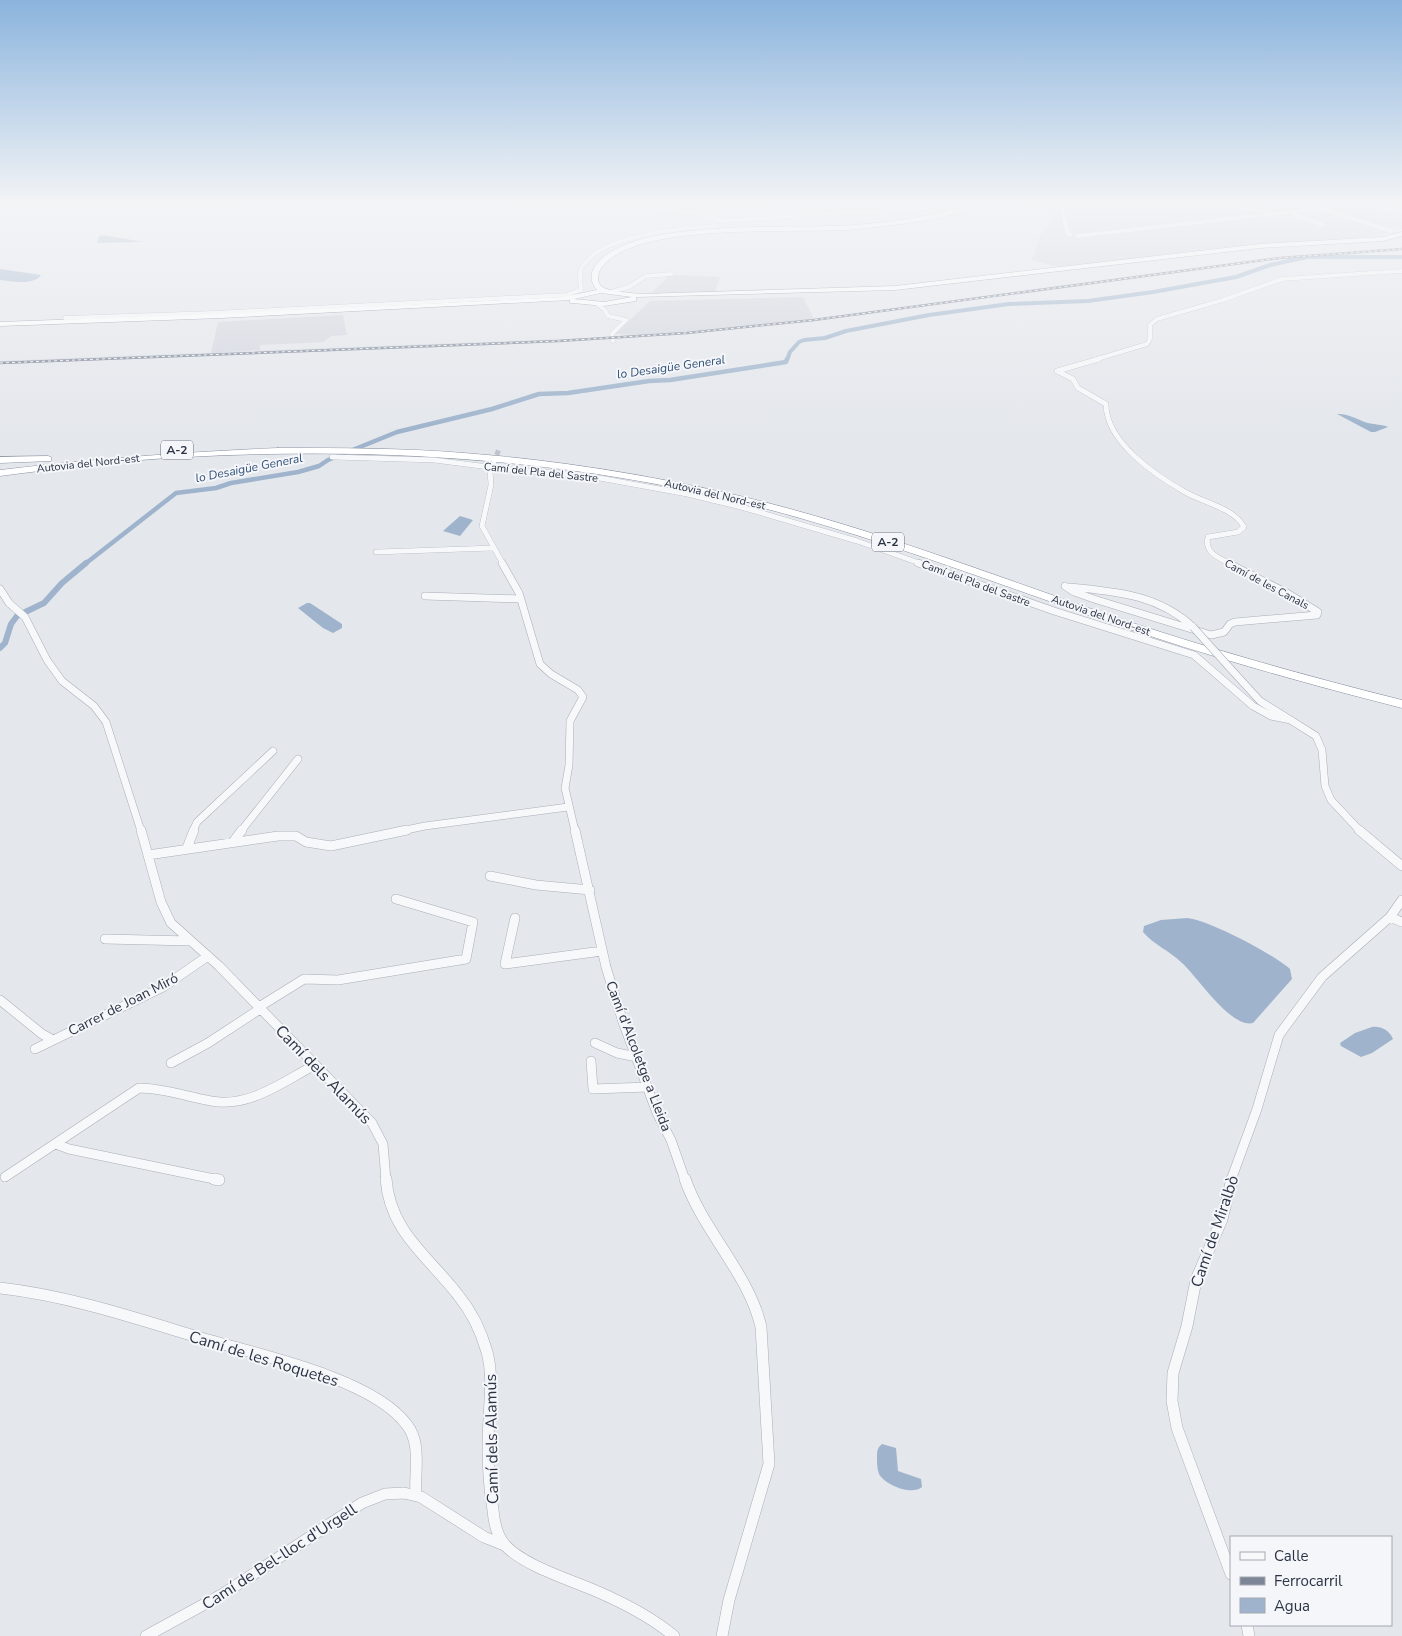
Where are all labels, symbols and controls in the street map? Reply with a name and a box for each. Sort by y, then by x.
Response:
water label: lo Desaigüe General [616,351,727,383]
road number: A-2 [161,440,193,460]
water label: lo Desaigüe General [194,450,305,486]
street label: Autovia del Nord-est [36,451,140,476]
street label: Camí del Pla del Sastre [483,459,599,486]
street label: Autovia del Nord-est [663,476,767,513]
road number: A-2 [872,532,904,552]
street label: Camí de les Canals [1222,556,1312,613]
street label: Camí del Pla del Sastre [919,557,1032,610]
street label: Autovia del Nord-est [1049,592,1152,639]
street label: Carrer de Joan Miró [65,968,182,1040]
street label: Camí d'Alcoletge a Lleida [601,978,676,1134]
street label: Camí dels Alamús [270,1020,376,1129]
street label: Camí de Miralbò [1186,1172,1244,1290]
street label: Camí de les Roquetes [186,1326,341,1392]
street label: Camí dels Alamús [480,1374,504,1504]
street label: Camí de Bel-lloc d'Urgell [198,1498,361,1615]
legend [1230,1536,1392,1626]
text: Calle [1274,1546,1309,1566]
text: Ferrocarril [1274,1571,1343,1591]
text: Agua [1274,1596,1310,1616]

